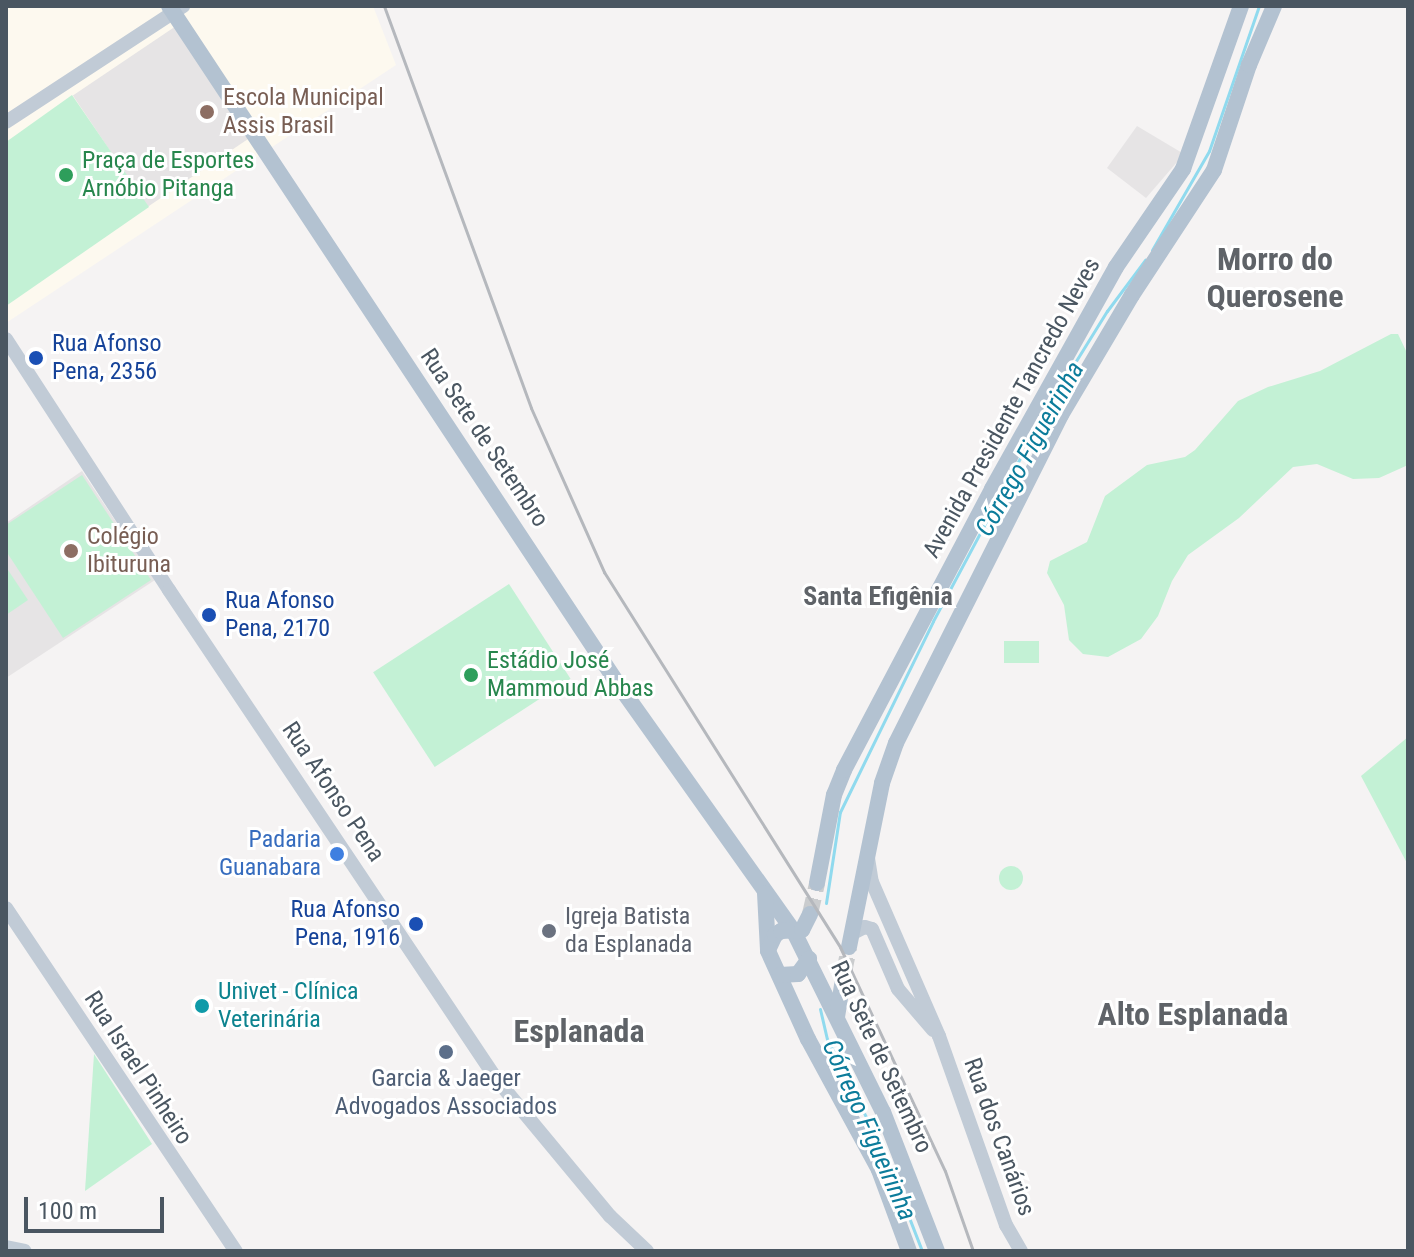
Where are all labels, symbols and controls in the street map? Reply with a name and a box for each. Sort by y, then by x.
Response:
place label: Escola Municipal Assis Brasil [223,84,384,140]
marker: Escola Municipal Assis Brasil [198,103,216,121]
place label: Praça de Esportes Arnóbio Pitanga [82,147,254,203]
marker: Praça de Esportes Arnóbio Pitanga [57,166,75,184]
district label: Morro do Querosene [1206,241,1344,316]
street label: Avenida Presidente Tancredo Neves [917,253,1107,563]
place label: Rua Afonso Pena, 2356 [52,330,161,386]
street label: Rua Sete de Setembro [414,343,554,533]
marker: Rua Afonso Pena, 2356 [27,349,45,367]
water label: Córrego Figueirinha [969,356,1091,542]
place label: Colégio Ibituruna [87,523,171,579]
marker: Colégio Ibituruna [62,542,80,560]
district label: Santa Efigênia [803,581,953,613]
place label: Rua Afonso Pena, 2170 [225,587,334,643]
marker: Rua Afonso Pena, 2170 [200,606,218,624]
place label: Estádio José Mammoud Abbas [487,647,654,703]
marker: Estádio José Mammoud Abbas [462,666,480,684]
street label: Rua Afonso Pena [276,717,390,867]
place label: Padaria Guanabara [219,826,321,882]
marker: Padaria Guanabara [328,845,346,863]
place label: Rua Afonso Pena, 1916 [291,896,400,952]
place label: Igreja Batista da Esplanada [565,903,692,959]
marker: Rua Afonso Pena, 1916 [407,915,425,933]
marker: Igreja Batista da Esplanada [540,922,558,940]
street label: Rua Sete de Setembro [824,956,938,1158]
place label: Univet - Clínica Veterinária [218,978,359,1034]
street label: Rua Israel Pinheiro [78,986,198,1150]
district label: Alto Esplanada [1098,995,1288,1033]
marker: Univet - Clínica Veterinária [193,997,211,1015]
district label: Esplanada [514,1012,644,1050]
water label: Córrego Figueirinha [815,1035,923,1225]
marker: Garcia & Jaeger Advogados Associados [437,1043,455,1061]
street label: Rua dos Canários [957,1054,1041,1220]
place label: Garcia & Jaeger Advogados Associados [335,1065,557,1121]
scale bar [28,1181,168,1231]
text: 100 m [38,1197,97,1225]

